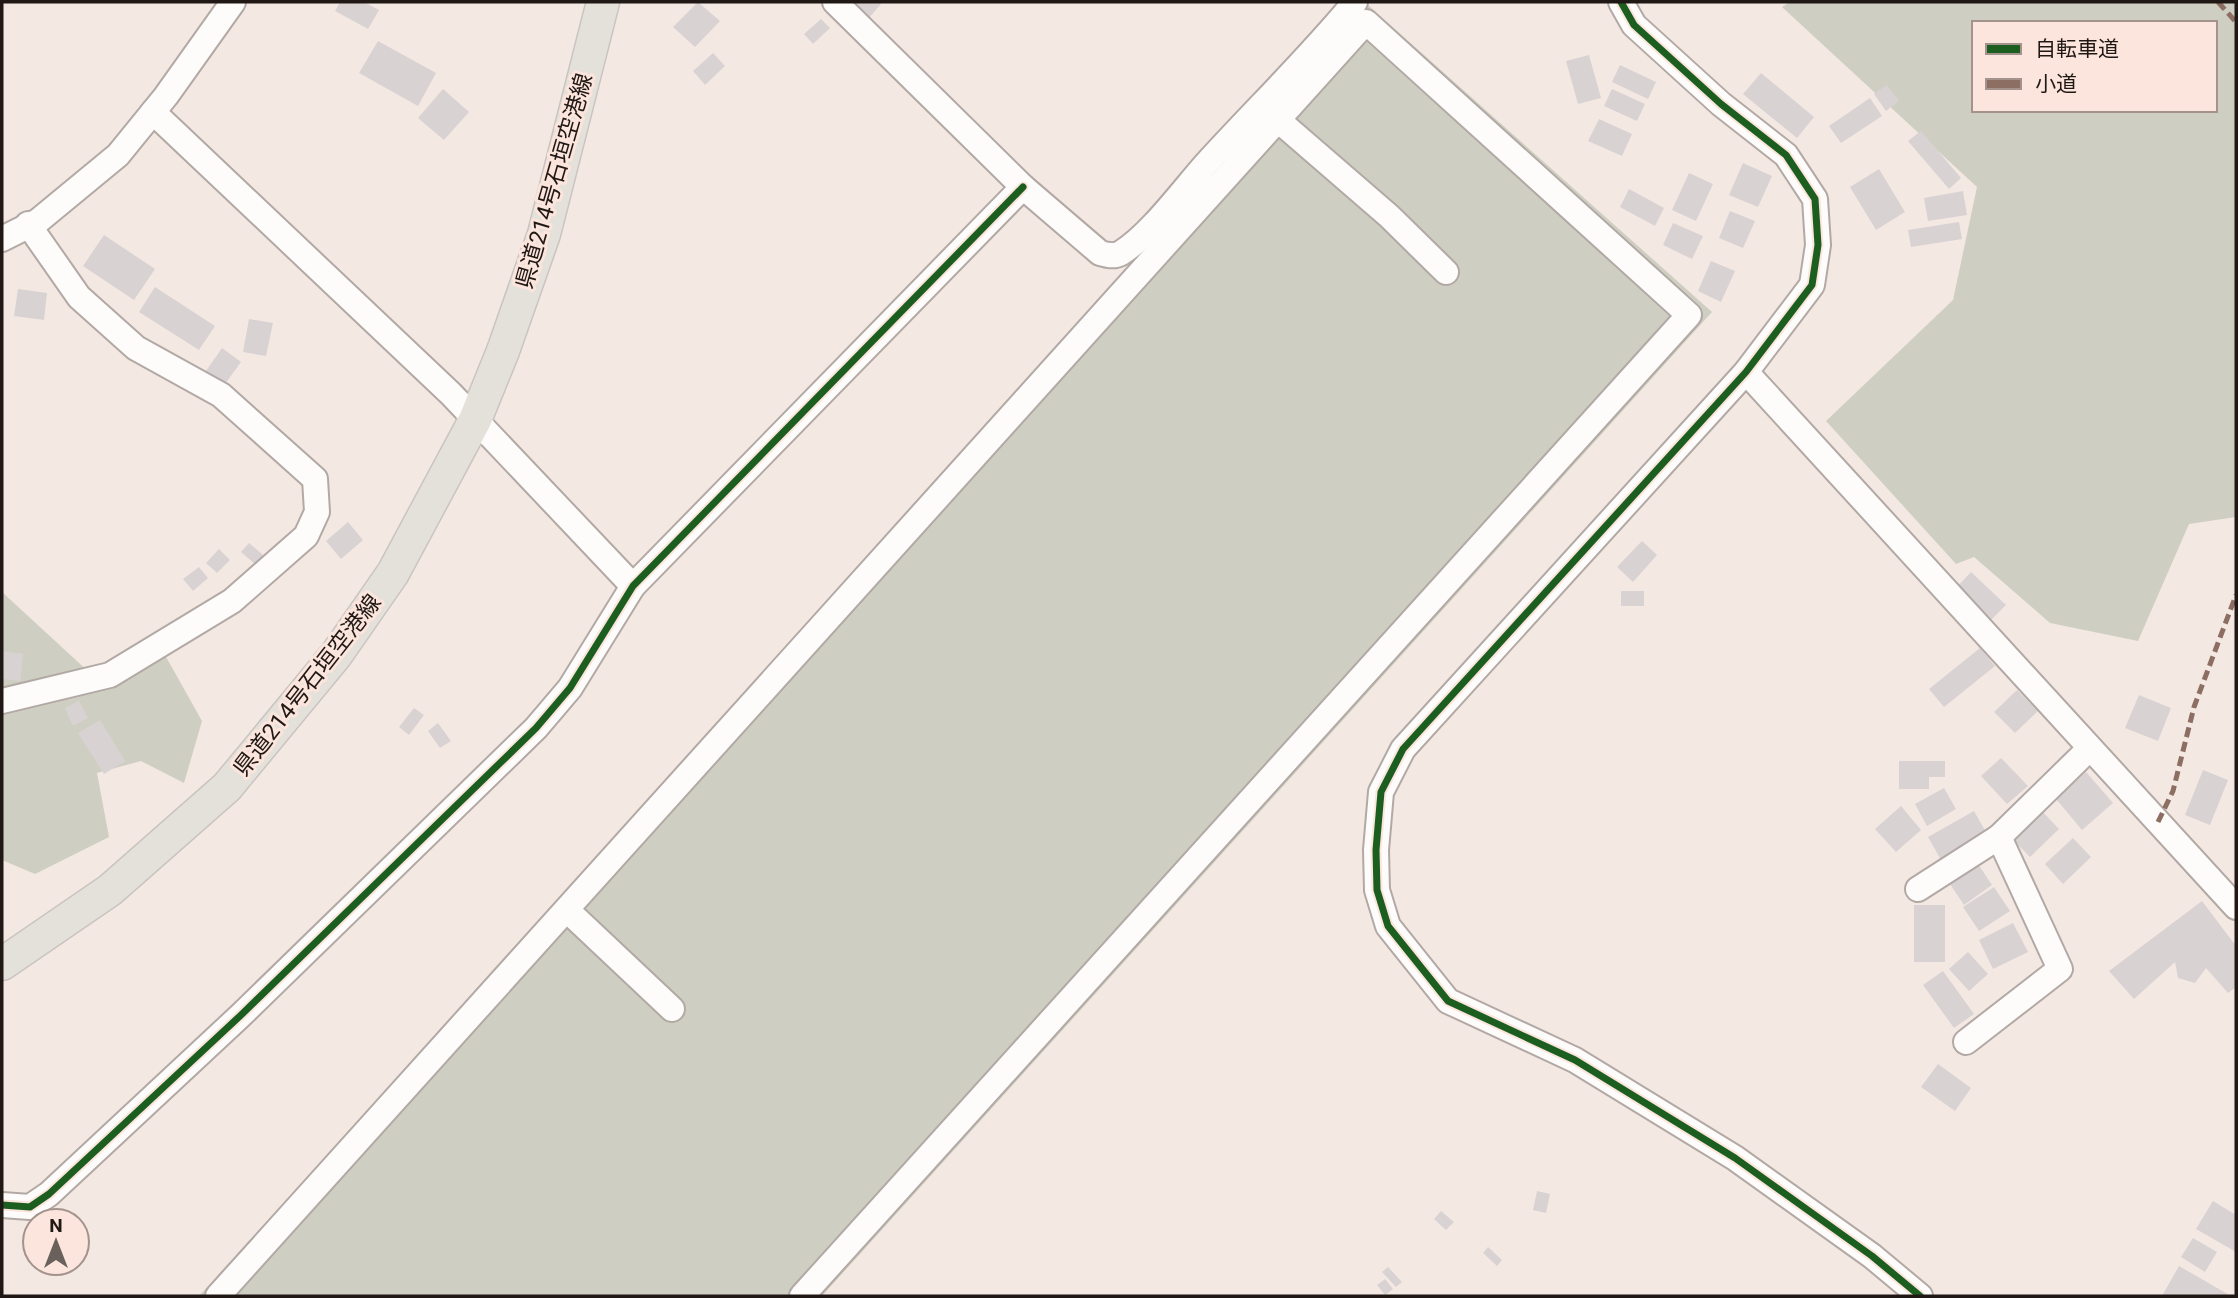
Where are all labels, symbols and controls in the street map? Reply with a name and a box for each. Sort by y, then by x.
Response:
legend [1972,21,2217,112]
text: 自転車道 [2035,37,2119,61]
street label: 県道214号石垣空港線 [511,70,598,292]
text: 小道 [2035,72,2077,96]
street label: 県道214号石垣空港線 [228,589,387,781]
north arrow [21,1207,91,1277]
text: N [49,1214,63,1237]

